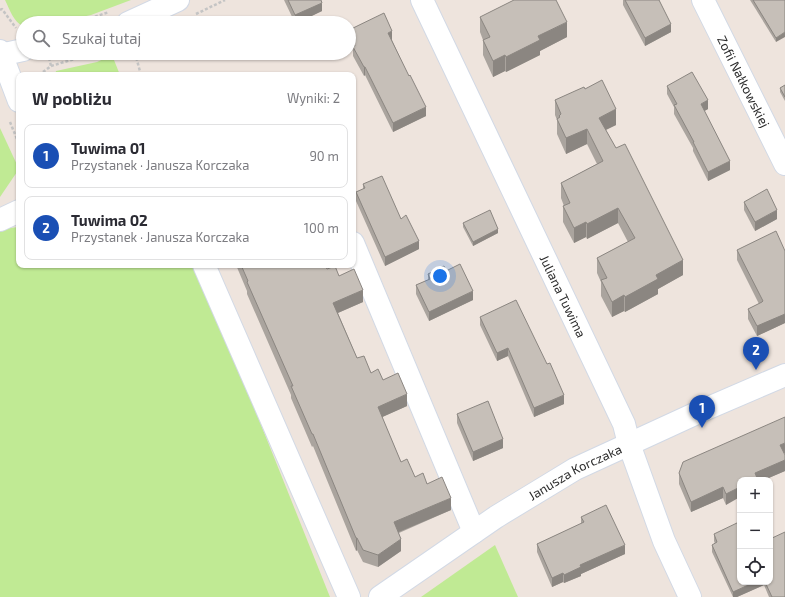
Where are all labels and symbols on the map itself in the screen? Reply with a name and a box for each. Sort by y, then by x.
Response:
street label: Zofii Nałkowskiej [714,33,773,130]
street label: Juliana Tuwima [537,252,590,340]
your location [430,266,450,286]
pin: 2 [743,337,769,370]
pin: 1 [689,395,715,428]
street label: Janusza Korczaka [525,441,624,503]

